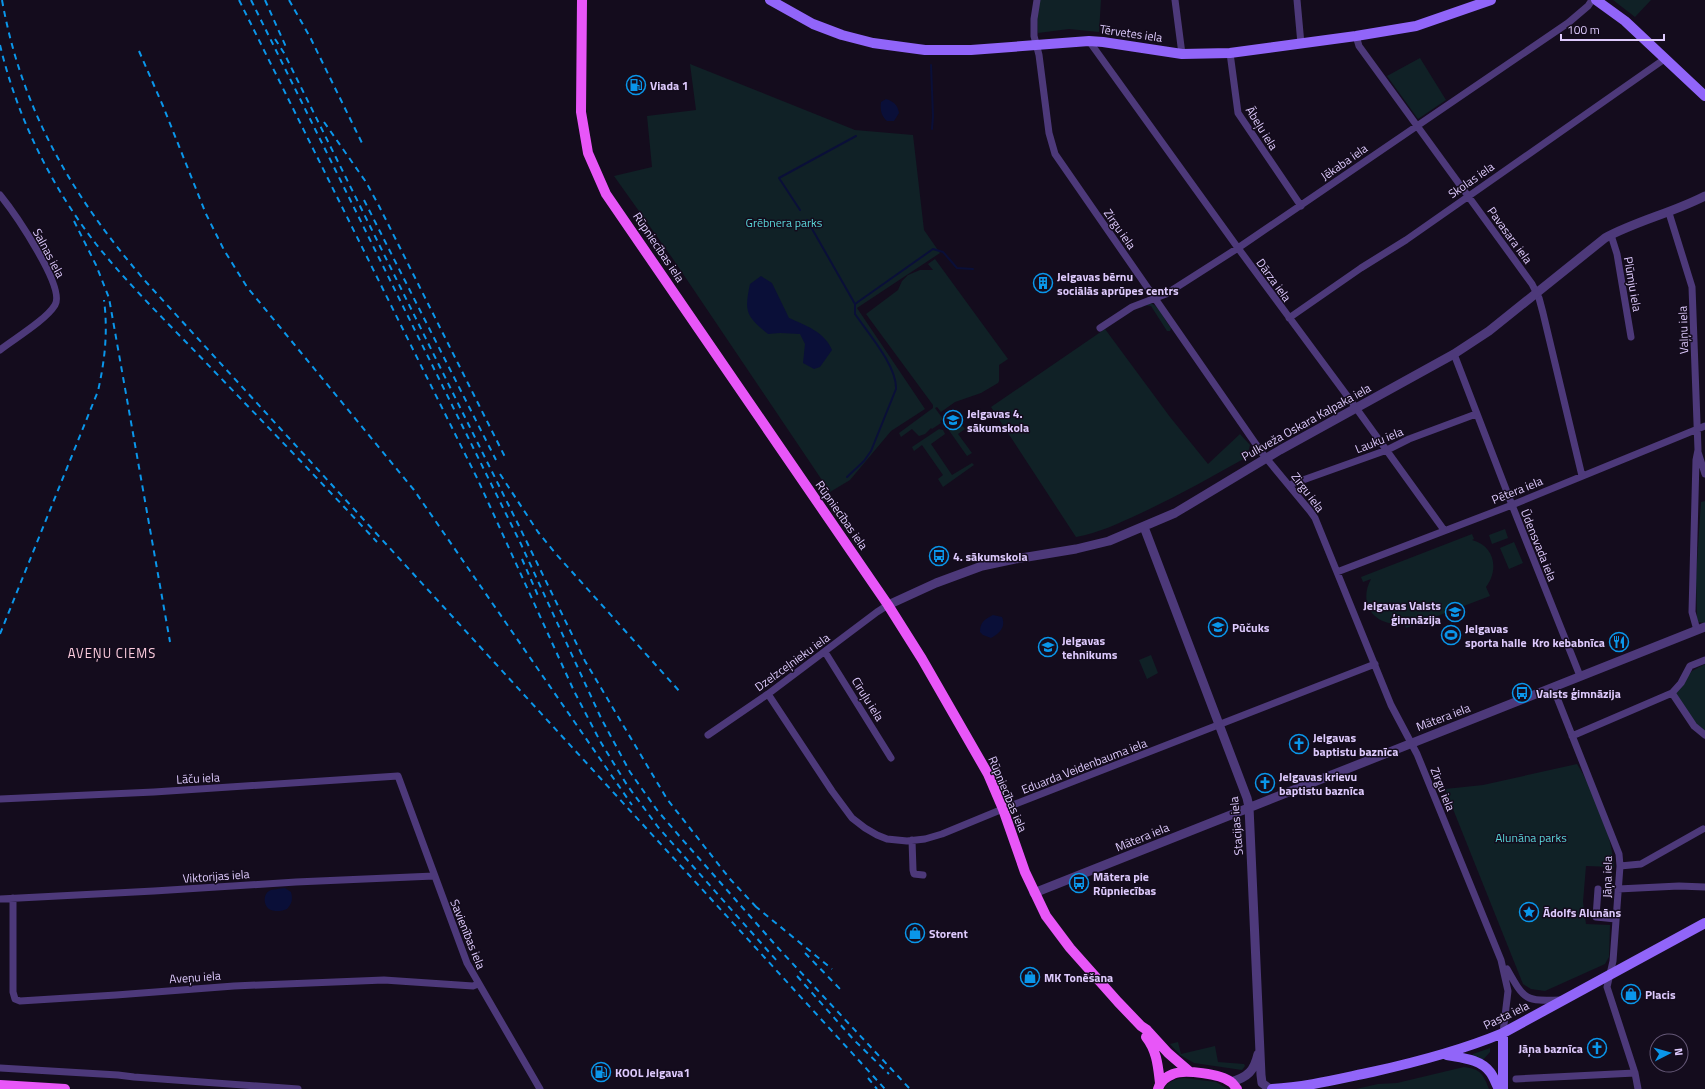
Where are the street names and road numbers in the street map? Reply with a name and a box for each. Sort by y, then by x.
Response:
street label: Tērvetes iela [1098,19,1164,47]
street label: Ābeļu iela [1241,102,1283,154]
street label: Jēkaba iela [1317,139,1371,185]
street label: Skolas iela [1444,157,1498,203]
street label: Pavasara iela [1483,202,1537,268]
street label: Zirgu iela [1099,205,1141,253]
street label: Rūpniecības iela [628,208,690,286]
street label: Salnas iela [28,225,70,281]
street label: Dārza iela [1252,254,1296,306]
street label: Plūmju iela [1619,255,1647,313]
street label: Vaļņu iela [1673,305,1693,355]
street label: Pulkveža Oskara Kalpaka iela [1238,378,1374,466]
street label: Lauku iela [1352,422,1406,458]
street label: Zirgu iela [1287,468,1329,516]
street label: Pētera iela [1489,471,1545,509]
street label: Rūpniecības iela [811,476,873,554]
street label: Ūdensvada iela [1516,506,1562,584]
street label: Dzelzceļnieku iela [751,628,833,696]
street label: Cīruļu iela [847,673,889,725]
street label: Mātera iela [1413,698,1473,736]
street label: Eduarda Veidenbauma iela [1018,733,1150,799]
street label: Rūpniecības iela [983,753,1033,835]
street label: Zirgu iela [1426,764,1460,814]
street label: Lāču iela [176,767,220,789]
street label: Stacijas iela [1224,796,1248,856]
street label: Mātera iela [1112,818,1172,856]
street label: Jāņa iela [1597,856,1617,898]
street label: Viktorijas iela [182,864,250,888]
street label: Savienības iela [445,896,491,972]
street label: Aveņu iela [169,966,221,988]
street label: Pasta iela [1480,996,1532,1034]

